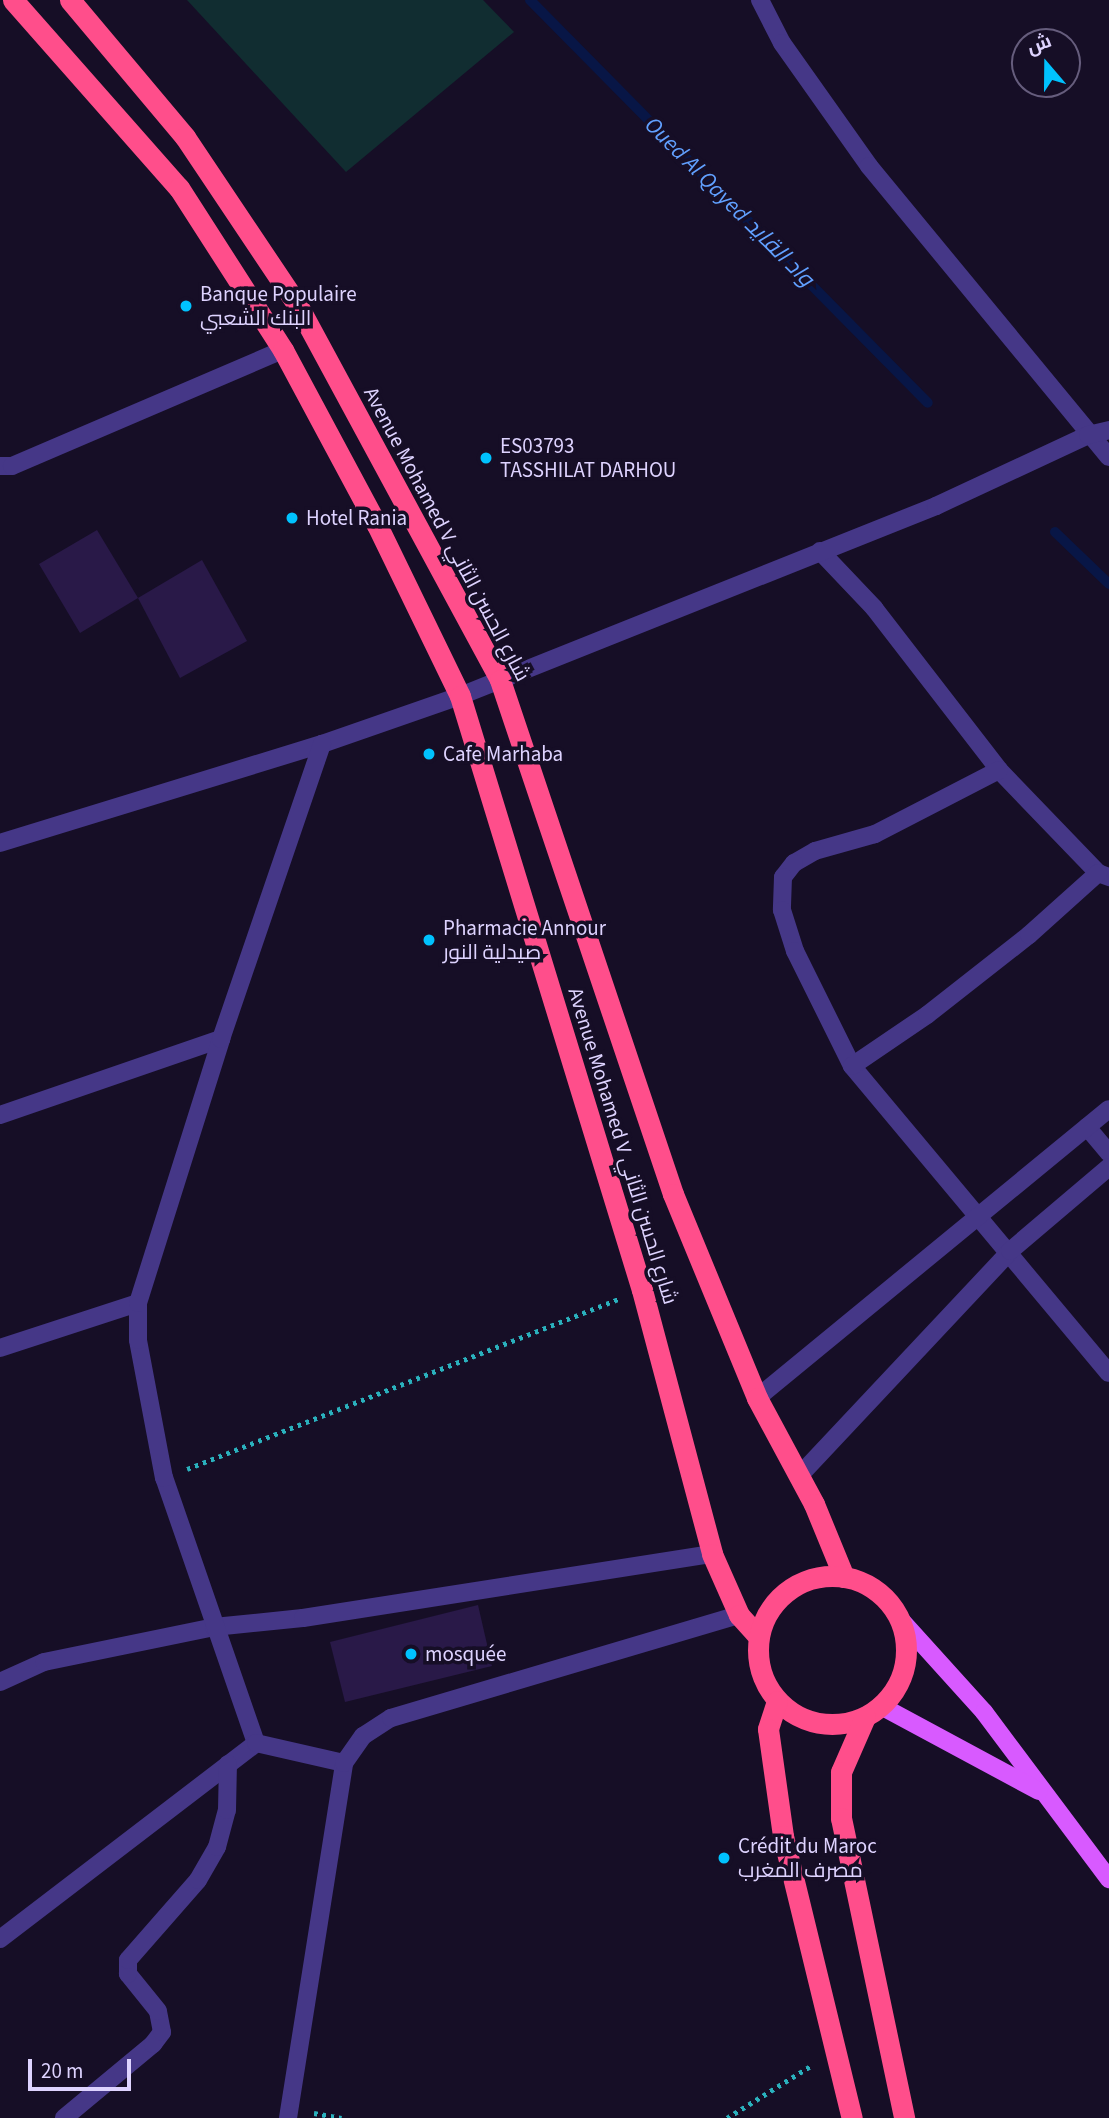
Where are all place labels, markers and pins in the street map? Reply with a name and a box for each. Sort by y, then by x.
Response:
place label: Banque Populaire البنك الشعبي [200,281,357,331]
marker: Banque Populaire البنك الشعبي [178,298,194,314]
place label: ES03793 TASSHILAT DARHOU [500,433,676,483]
marker: ES03793 TASSHILAT DARHOU [478,450,494,466]
place label: Hotel Rania [306,505,407,531]
marker: Hotel Rania [284,510,300,526]
place label: Cafe Marhaba [443,741,563,767]
marker: Cafe Marhaba [421,746,437,762]
place label: Pharmacie Annour صيدلية النور [443,915,606,965]
marker: Pharmacie Annour صيدلية النور [421,932,437,948]
place label: mosquée [425,1641,506,1667]
marker: mosquée [403,1646,419,1662]
place label: Crédit du Maroc مصرف المغرب [738,1833,877,1883]
marker: Crédit du Maroc مصرف المغرب [716,1850,732,1866]

